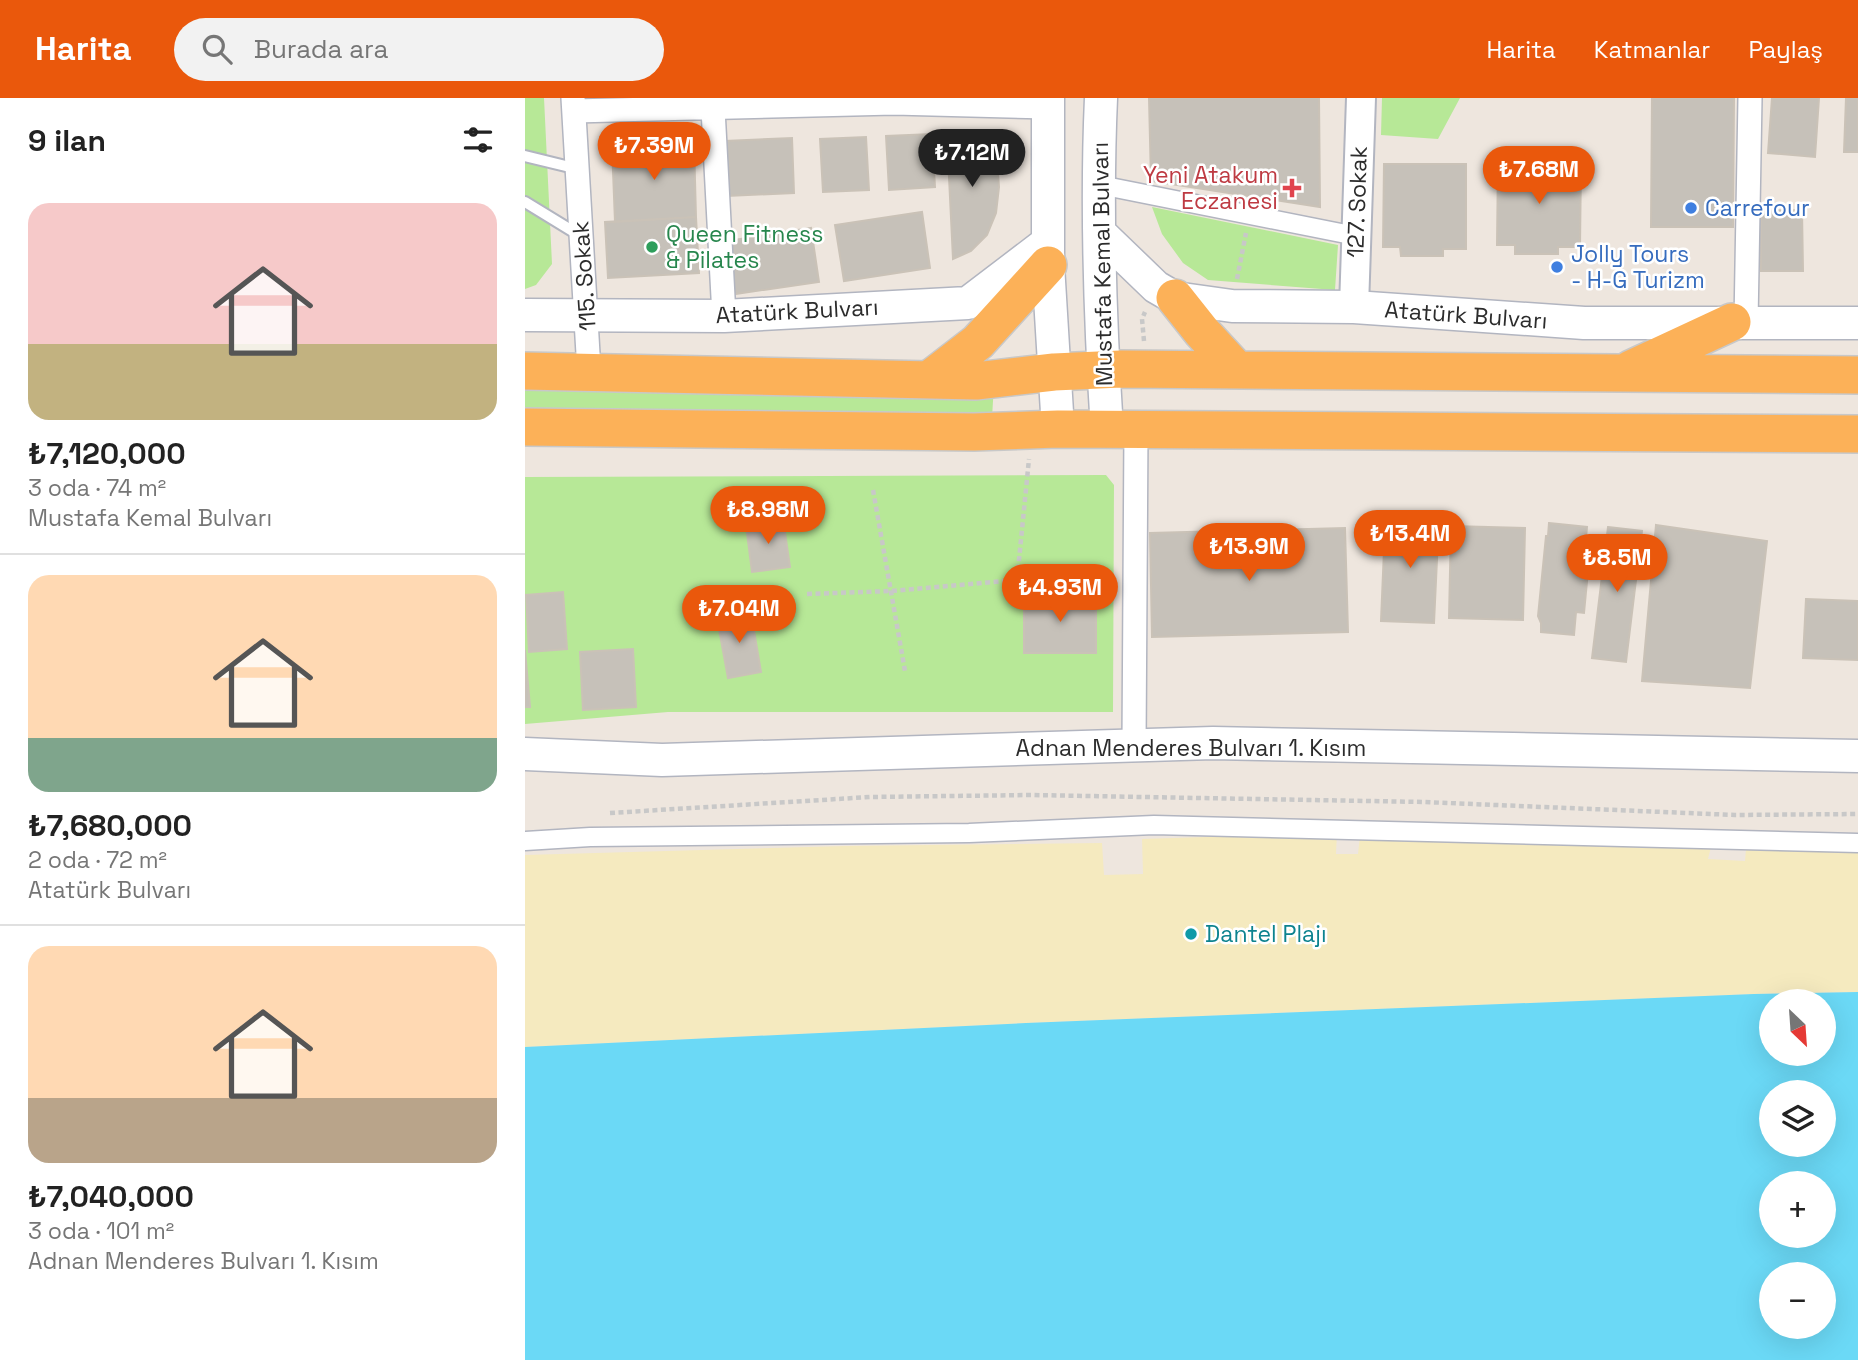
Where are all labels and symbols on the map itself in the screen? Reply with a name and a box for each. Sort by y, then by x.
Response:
pin: ₺7.39M [597,122,711,182]
pin: ₺7.12M [915,130,1029,189]
street label: Mustafa Kemal Bulvarı [1085,142,1119,386]
street label: 127. Sokak [1340,146,1374,258]
pin: ₺7.68M [1482,146,1596,206]
place label: Yeni Atakum Eczanesi [1143,160,1278,216]
marker: Yeni Atakum Eczanesi [1284,180,1300,196]
place label: Carrefour [1705,193,1810,223]
marker: Carrefour [1683,200,1699,216]
place label: Queen Fitness & Pilates [666,219,823,275]
street label: 115. Sokak [565,220,603,332]
marker: Queen Fitness & Pilates [644,239,660,255]
place label: Jolly Tours - H-G Turizm [1571,239,1705,295]
marker: Jolly Tours - H-G Turizm [1549,259,1565,275]
street label: Atatürk Bulvarı [715,292,879,330]
street label: Atatürk Bulvarı [1384,294,1548,336]
pin: ₺8.98M [711,486,825,546]
pin: ₺13.4M [1353,510,1467,570]
pin: ₺13.9M [1192,524,1306,583]
pin: ₺8.5M [1568,534,1666,594]
pin: ₺4.93M [1003,564,1117,624]
pin: ₺7.04M [682,586,796,645]
street label: Adnan Menderes Bulvarı 1. Kısım [1016,733,1366,763]
place label: Dantel Plajı [1205,919,1327,949]
marker: Dantel Plajı [1183,926,1199,942]
north arrow [1759,989,1836,1066]

